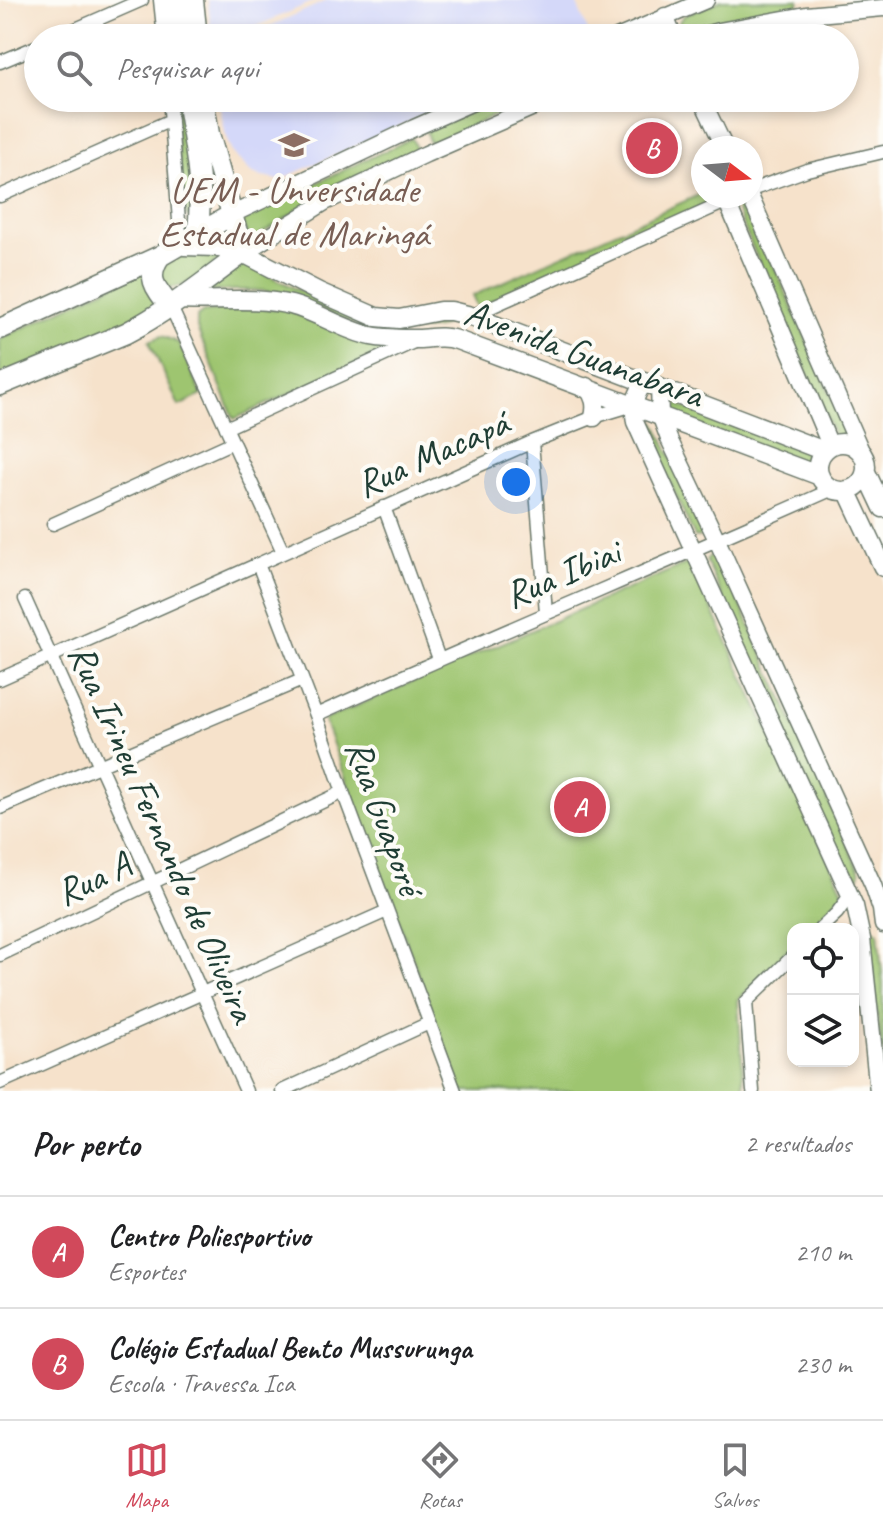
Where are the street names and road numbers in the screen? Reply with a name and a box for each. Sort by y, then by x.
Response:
street label: Avenida Guanabara [458,289,712,419]
street label: Rua Macapá [349,398,519,508]
street label: Rua Ibiai [497,527,631,619]
street label: Rua Irineu Fernando de Oliveira [58,637,268,1032]
street label: Rua Guaporé [335,733,436,906]
street label: Rua A [48,840,140,916]

